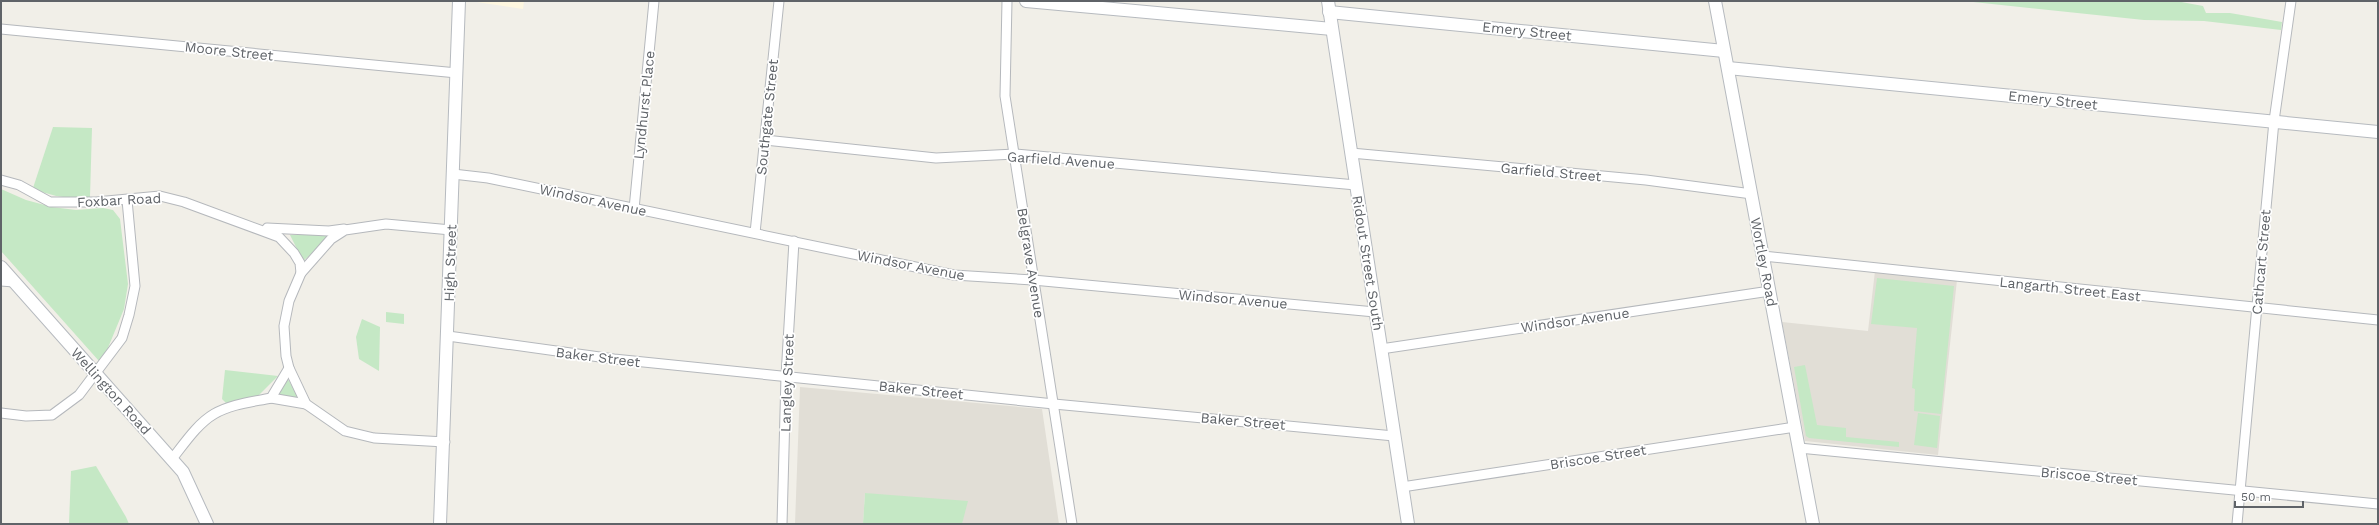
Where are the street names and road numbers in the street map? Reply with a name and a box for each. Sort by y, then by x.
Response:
street label: Emery Street [1481,18,1573,44]
street label: Moore Street [184,38,274,64]
street label: Lyndhurst Place [630,50,658,160]
street label: Southgate Street [753,58,781,176]
street label: Emery Street [2007,87,2099,113]
street label: Garfield Avenue [1007,148,1115,172]
street label: Garfield Street [1500,160,1602,184]
street label: Windsor Avenue [538,181,648,219]
street label: Foxbar Road [76,190,162,210]
street label: Ridout Street South [1349,194,1387,332]
street label: Belgrave Avenue [1014,207,1048,319]
street label: Cathcart Street [2248,209,2274,315]
street label: Wortley Road [1748,216,1780,308]
street label: High Street [441,224,459,302]
street label: Windsor Avenue [856,247,966,283]
street label: Langarth Street East [1999,274,2142,304]
street label: Windsor Avenue [1178,286,1288,312]
street label: Windsor Avenue [1520,304,1630,336]
street label: Langley Street [777,334,797,432]
street label: Wellington Road [68,344,154,438]
street label: Baker Street [555,344,641,370]
street label: Baker Street [878,378,964,402]
street label: Baker Street [1200,409,1286,433]
street label: Briscoe Street [1549,441,1647,473]
street label: Briscoe Street [2040,464,2138,488]

